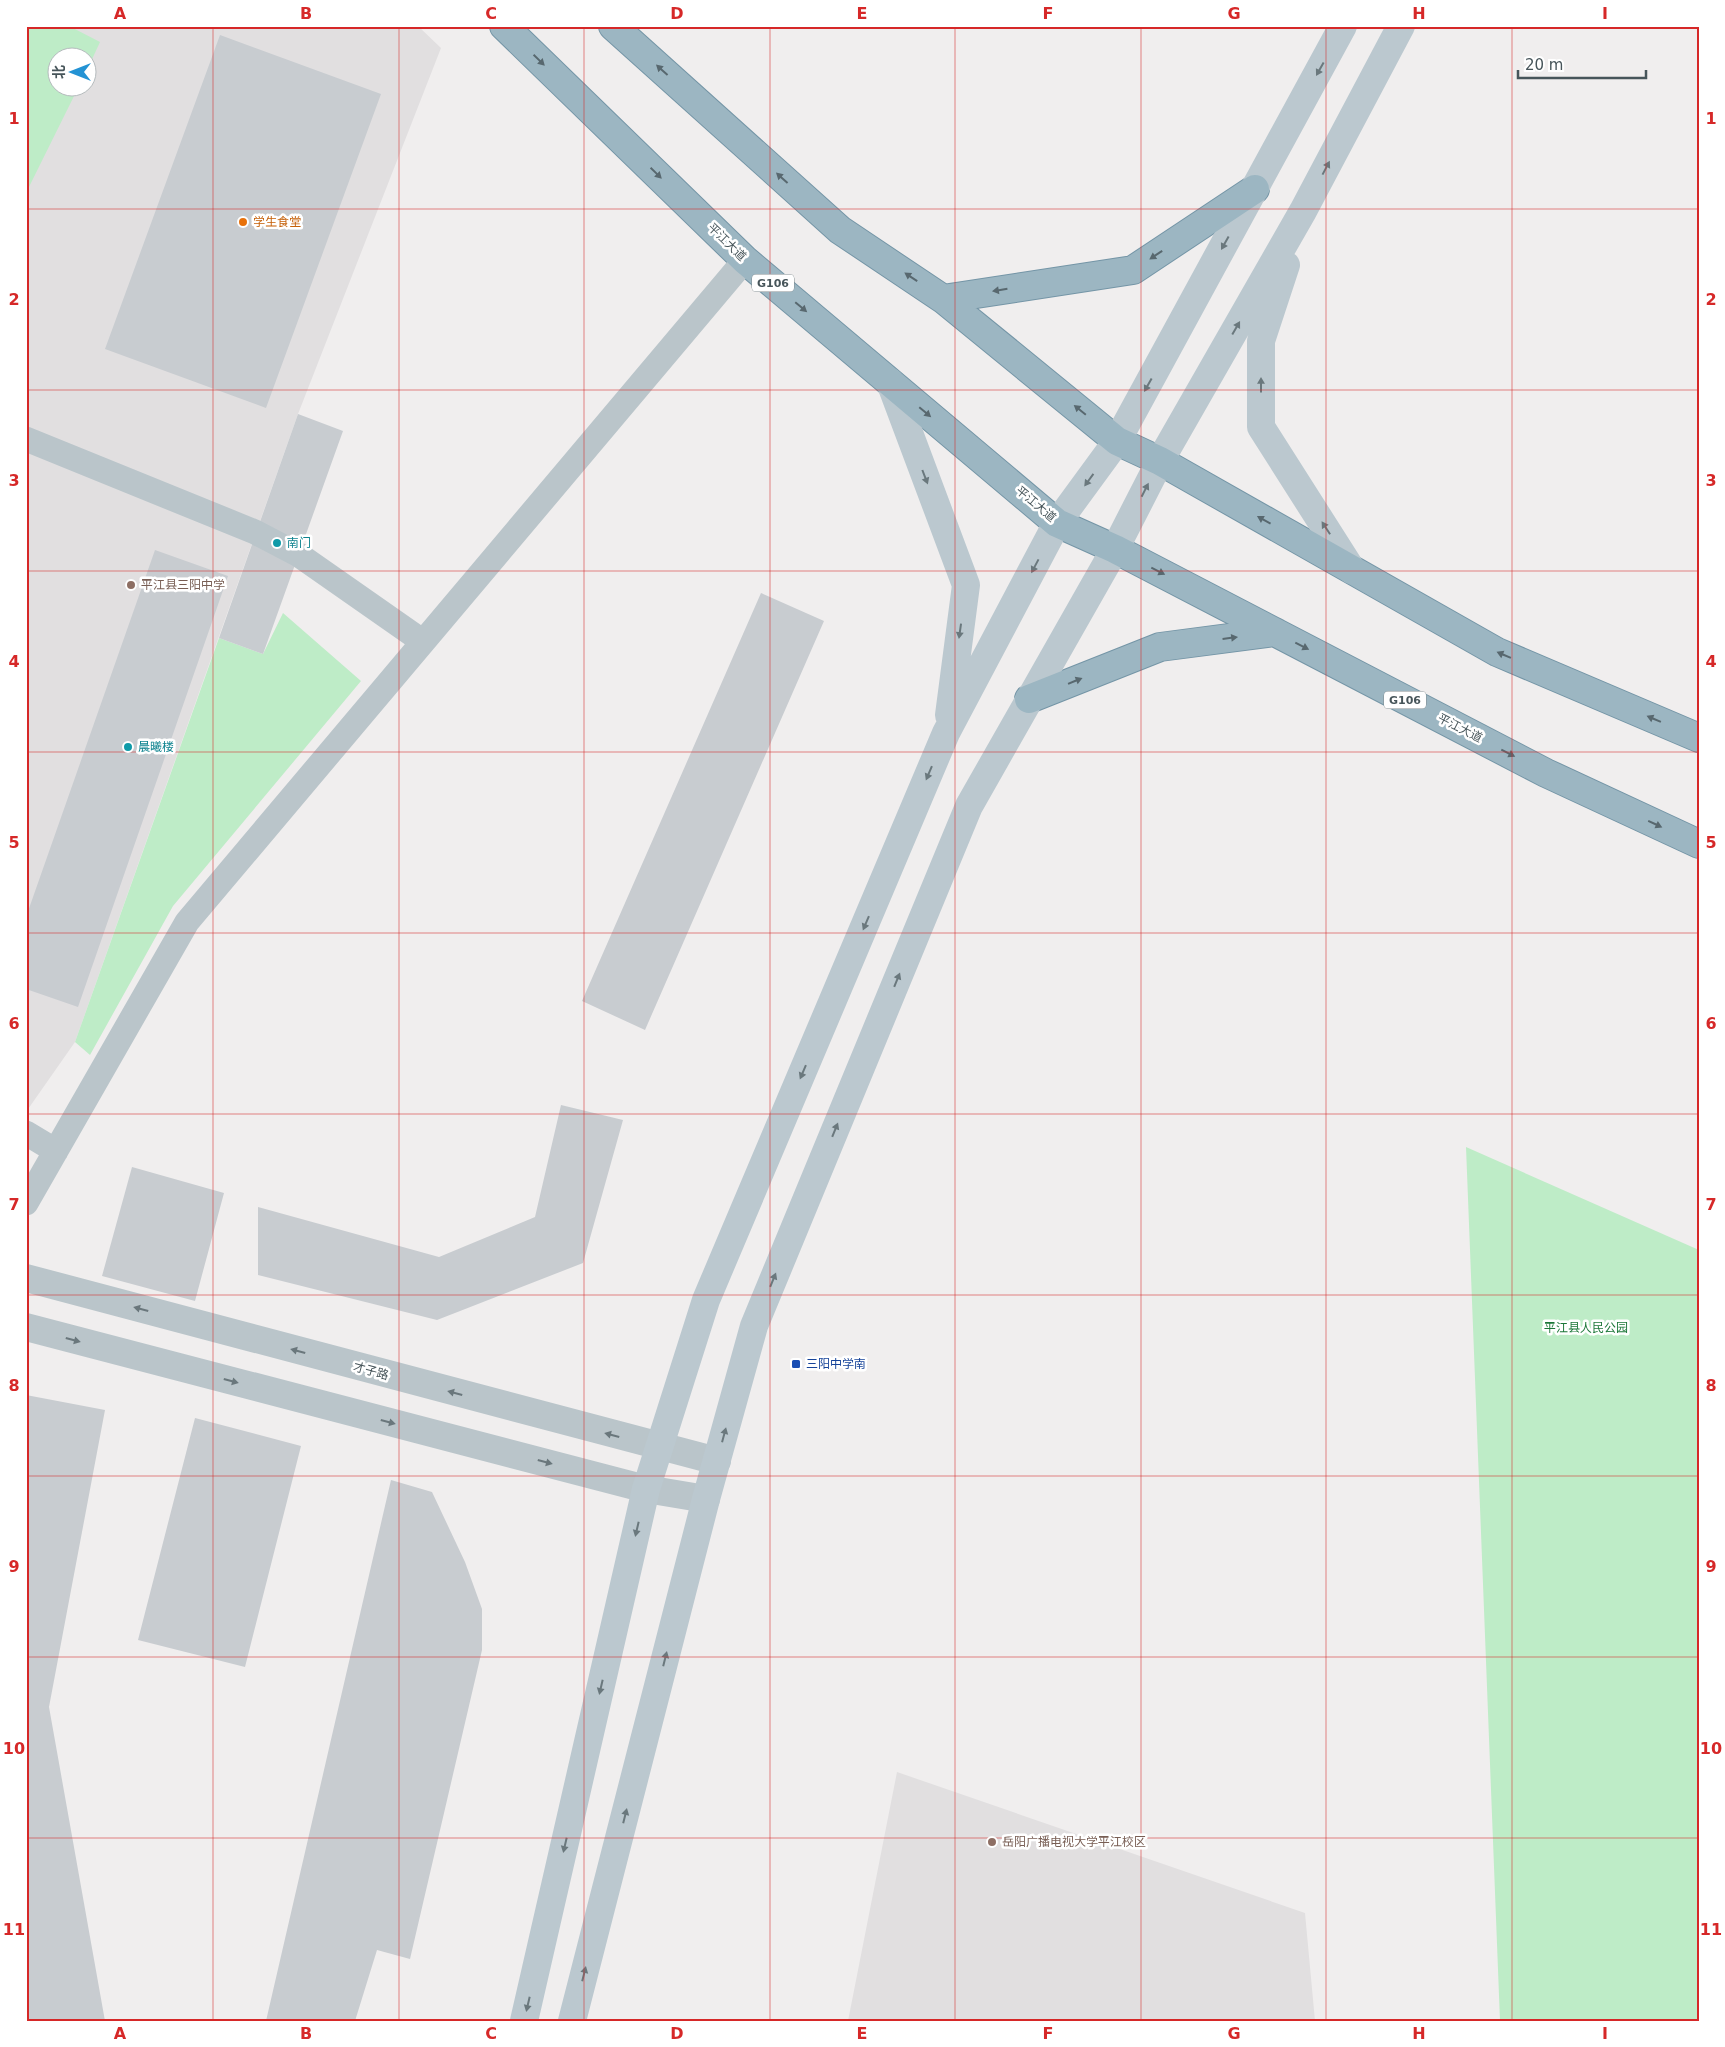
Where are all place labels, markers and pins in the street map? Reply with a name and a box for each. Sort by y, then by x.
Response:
place label: 学生食堂 [253,215,301,229]
marker: 学生食堂 [237,216,249,228]
place label: 南门 [287,536,311,550]
marker: 南门 [271,537,283,549]
place label: 平江县三阳中学 [141,578,225,592]
marker: 平江县三阳中学 [125,579,137,591]
place label: 晨曦楼 [138,740,174,754]
marker: 晨曦楼 [122,741,134,753]
place label: 三阳中学南 [806,1357,866,1371]
marker: 三阳中学南 [790,1358,802,1370]
place label: 岳阳广播电视大学平江校区 [1002,1835,1146,1849]
marker: 岳阳广播电视大学平江校区 [986,1836,998,1848]

